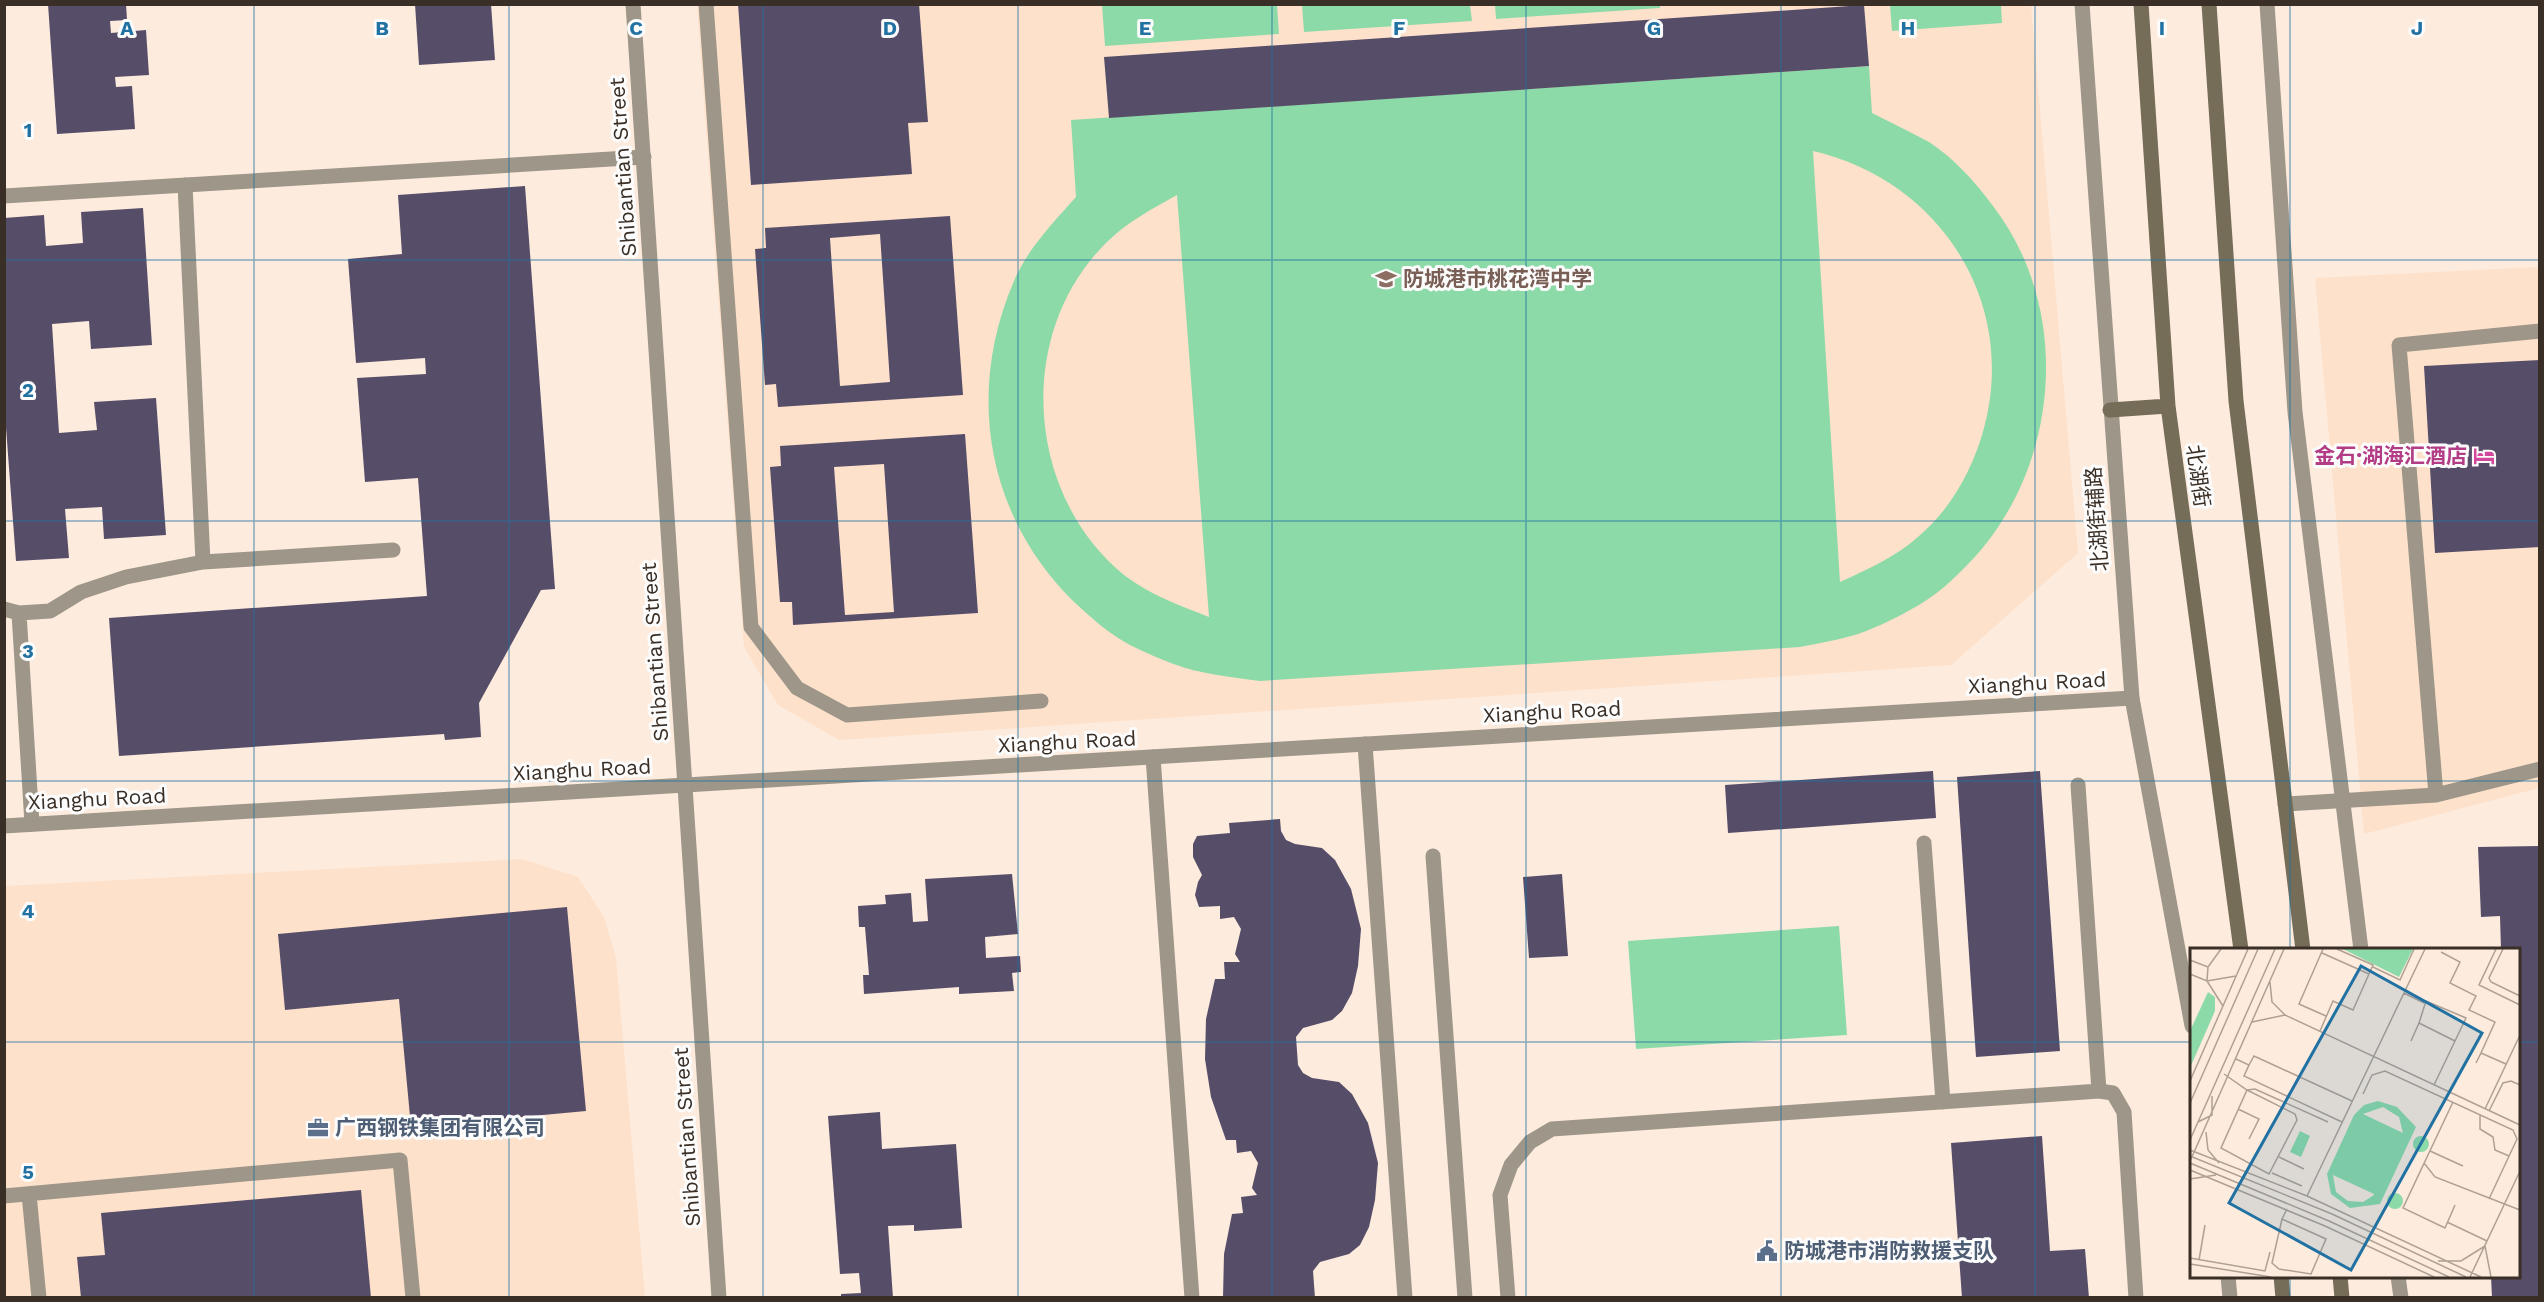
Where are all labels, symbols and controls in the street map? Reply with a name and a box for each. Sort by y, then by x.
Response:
text: A [120,16,134,40]
text: B [375,16,389,40]
text: C [629,16,643,40]
text: D [883,16,897,40]
text: E [1139,16,1151,40]
text: F [1393,16,1405,40]
text: G [1647,16,1661,40]
text: H [1901,16,1915,40]
text: I [2159,16,2165,40]
text: J [2411,16,2423,40]
street label: Shibantian Street [604,76,641,257]
text: 1 [24,118,32,142]
place label: 防城港市桃花湾中学 [1403,266,1592,291]
school or university icon: 防城港市桃花湾中学 [1374,267,1398,291]
text: 2 [22,378,34,402]
street label: 北湖街 [2182,443,2215,509]
place label: 金石·湖海汇酒店 [2314,443,2467,468]
hotel icon: 金石·湖海汇酒店 [2472,444,2496,468]
street label: 北湖街辅路 [2080,466,2113,572]
street label: Shibantian Street [636,561,673,742]
text: 3 [22,639,34,663]
street label: Xianghu Road [1967,666,2107,699]
street label: Xianghu Road [1482,695,1622,728]
street label: Xianghu Road [997,725,1137,758]
street label: Xianghu Road [512,753,652,786]
street label: Xianghu Road [27,782,167,815]
text: 4 [22,899,35,923]
inset map [2190,948,2520,1278]
street label: Shibantian Street [668,1046,705,1227]
place label: 广西钢铁集团有限公司 [335,1115,545,1140]
office icon: 广西钢铁集团有限公司 [306,1116,330,1140]
text: 5 [22,1160,34,1184]
place label: 防城港市消防救援支队 [1784,1238,1994,1263]
public building icon: 防城港市消防救援支队 [1755,1239,1779,1263]

